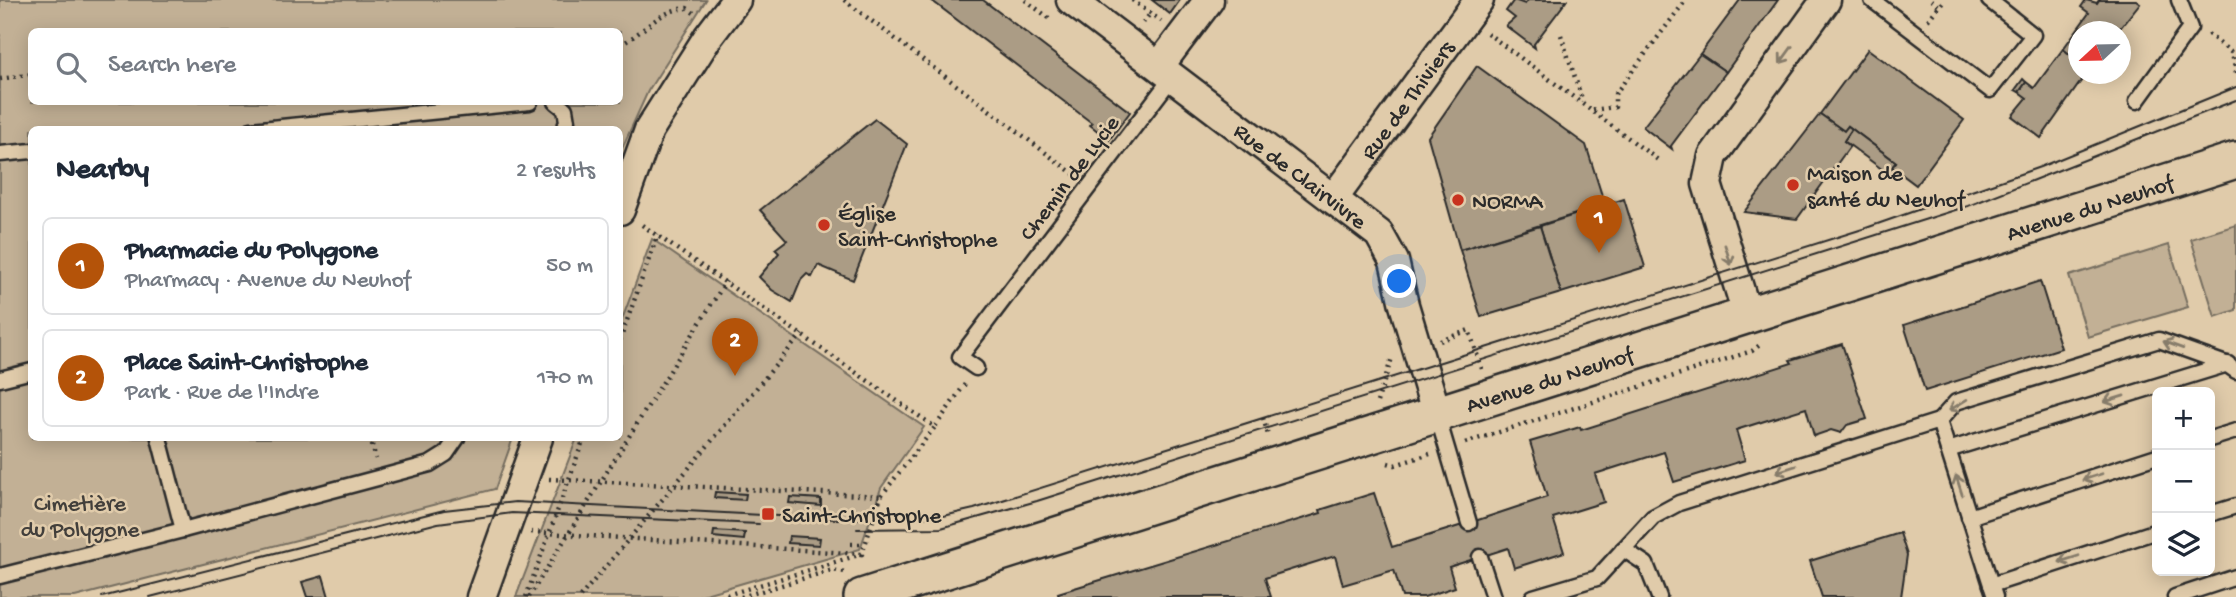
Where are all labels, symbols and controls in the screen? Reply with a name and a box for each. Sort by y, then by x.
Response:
north arrow [2068,21,2131,84]
search box [28,28,623,105]
street label: Rue de Thiviers [1357,36,1462,166]
one-way arrow [1778,45,1793,64]
icon: search [52,48,90,86]
text: Search here [108,51,236,82]
street label: Chemin de Lycie [1015,110,1127,247]
street label: Rue de Clairvivre [1227,119,1372,237]
text: Nearby [56,154,149,189]
text: 2 results [516,158,595,185]
place label: Maison de santé du Neuhof [1807,162,1967,215]
street label: Avenue du Neuhof [2004,170,2179,249]
marker: Maison de santé du Neuhof [1785,177,1801,193]
place label: NORMA [1472,190,1544,217]
marker: NORMA [1450,192,1466,208]
pin: 1 [1576,195,1622,253]
place label: Église Saint-Christophe [838,202,998,255]
marker: Église Saint-Christophe [816,217,832,233]
text: Pharmacie du Polygone [125,237,378,268]
one-way arrow [1722,244,1735,266]
text: 1 [76,253,86,280]
text: 50 m [546,253,593,280]
your location [1382,264,1416,298]
text: Pharmacy · Avenue du Neuhof [125,268,411,295]
pin: 2 [712,318,758,376]
one-way arrow [2163,338,2185,351]
street label: Avenue du Neuhof [1463,342,1639,421]
text: Place Saint-Christophe [125,349,368,380]
text: 2 [75,365,87,392]
text: 170 m [537,365,593,392]
text: Park · Rue de l'Indre [125,380,319,407]
map controls [2152,387,2215,576]
button: + [2152,387,2215,450]
one-way arrow [2103,393,2125,406]
one-way arrow [1948,398,1968,412]
button: − [2152,450,2215,513]
one-way arrow [1776,463,1798,476]
one-way arrow [2082,472,2104,484]
one-way arrow [1952,475,1965,497]
park label: Cimetière du Polygone [21,492,140,545]
place label: Saint-Christophe [782,504,942,531]
marker: Saint-Christophe [760,506,776,522]
button: layers [2152,513,2215,576]
one-way arrow [2058,554,2080,567]

